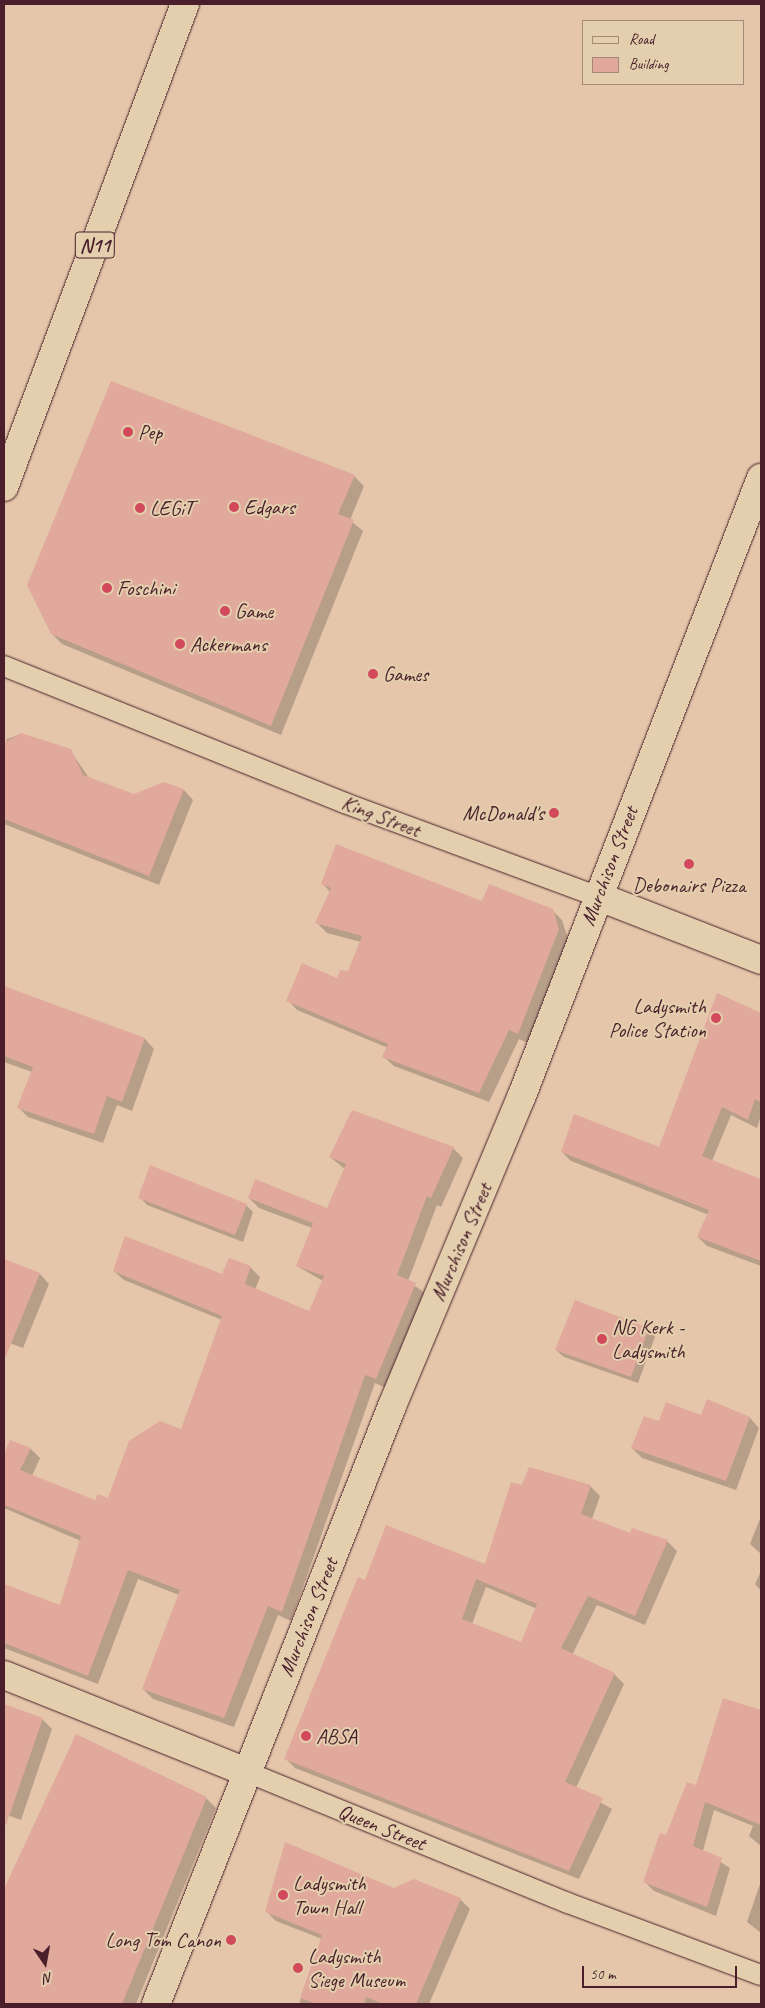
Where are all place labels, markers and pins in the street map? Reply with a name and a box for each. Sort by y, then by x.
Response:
place label: Pep [138,419,162,445]
marker: Pep [122,426,134,438]
place label: Edgars [244,494,295,520]
place label: LEGiT [150,495,194,521]
marker: Edgars [228,501,240,513]
marker: LEGiT [134,502,146,514]
place label: Foschini [117,575,175,601]
marker: Foschini [101,582,113,594]
place label: Game [235,598,273,624]
marker: Game [219,605,231,617]
place label: Ackermans [190,631,267,657]
marker: Ackermans [174,638,186,650]
place label: Games [383,661,428,687]
marker: Games [367,668,379,680]
place label: McDonald's [463,800,544,826]
marker: McDonald's [548,807,560,819]
marker: Debonairs Pizza [683,858,695,870]
place label: Debonairs Pizza [632,872,746,898]
place label: Ladysmith Police Station [608,993,706,1043]
marker: Ladysmith Police Station [710,1012,722,1024]
place label: NG Kerk - Ladysmith [612,1314,685,1364]
marker: NG Kerk - Ladysmith [596,1333,608,1345]
place label: ABSA [316,1723,357,1749]
marker: ABSA [300,1730,312,1742]
place label: Ladysmith Town Hall [293,1870,366,1920]
marker: Ladysmith Town Hall [277,1889,289,1901]
place label: Long Tom Canon [105,1927,221,1953]
marker: Long Tom Canon [225,1934,237,1946]
place label: Ladysmith Siege Museum [308,1943,406,1993]
marker: Ladysmith Siege Museum [292,1962,304,1974]

